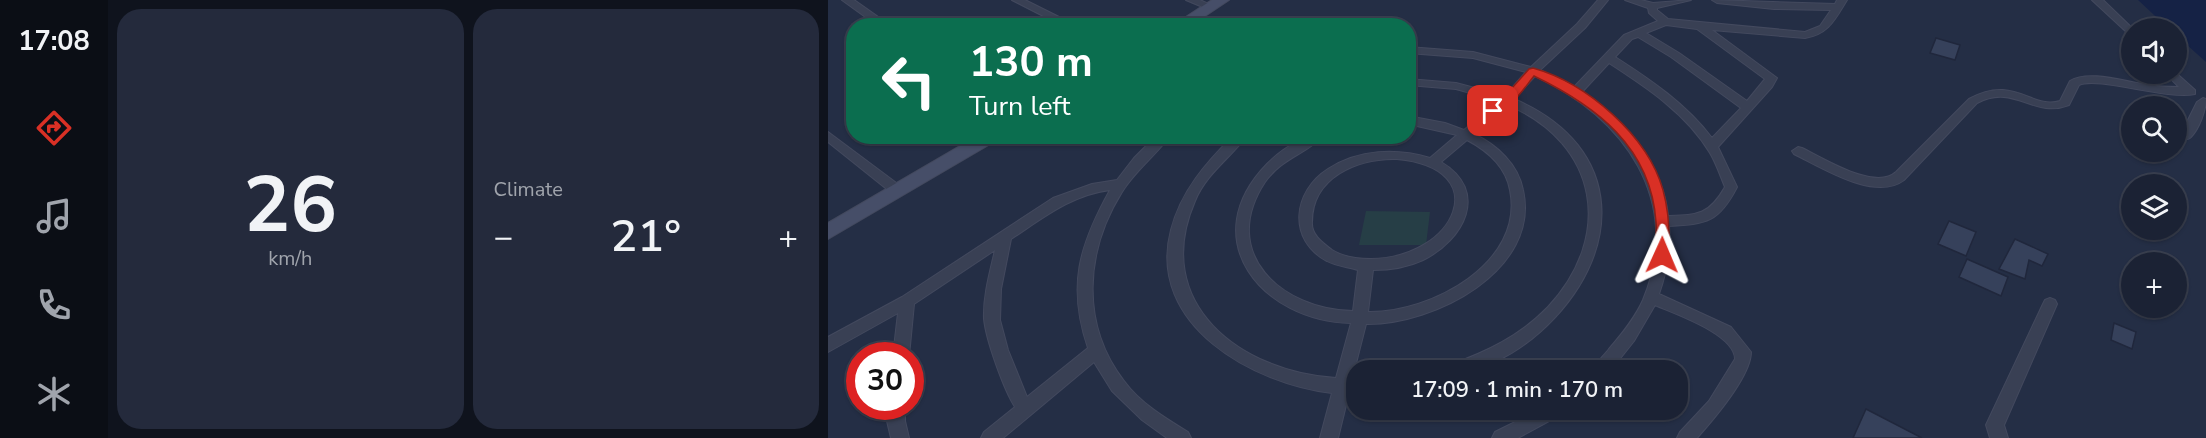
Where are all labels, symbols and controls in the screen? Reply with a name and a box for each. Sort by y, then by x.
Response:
map controls [2121,18,2187,318]
button: sound [2121,18,2187,84]
text: 17:08 [18,23,90,60]
text: 130 m [969,34,1093,91]
icon: left [870,42,948,120]
pin [1467,85,1518,136]
text: Turn left [969,88,1070,125]
icon: arrive [1476,94,1509,127]
button: search [2121,96,2187,162]
icon: directions [33,107,75,149]
text: 26 [243,152,337,259]
button: layers [2121,174,2187,240]
text: Climate [494,176,563,203]
icon: music [33,195,75,237]
text: 21° [610,206,681,267]
text: − [494,215,513,260]
text: + [778,215,798,260]
position arrow [1630,223,1694,287]
text: km/h [268,245,312,272]
button: + [2121,252,2187,318]
icon: phone [33,284,75,326]
speed limit sign: 30 [846,342,924,420]
icon: climate [33,373,75,415]
text: 17:09 · 1 min · 170 m [1411,375,1623,405]

